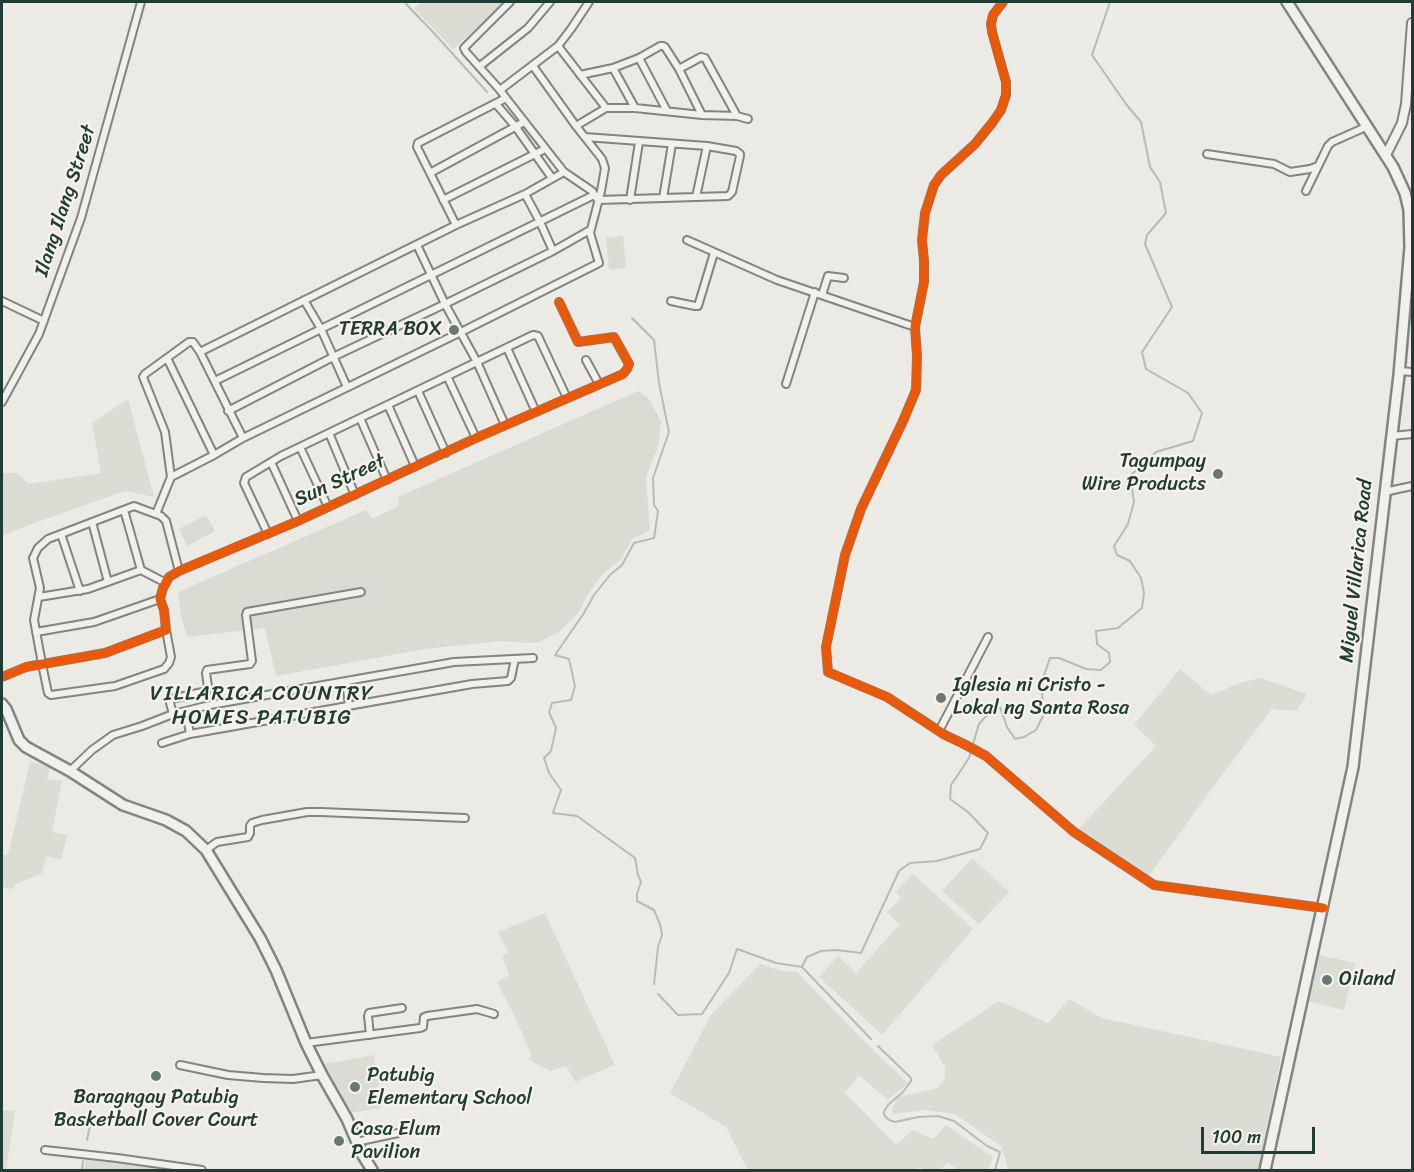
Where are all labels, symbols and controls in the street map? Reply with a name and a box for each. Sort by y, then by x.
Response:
street label: Ilang Ilang Street [30,122,102,280]
place label: TERRA BOX [339,318,442,342]
marker: TERRA BOX [447,323,461,337]
street label: Sun Street [291,450,389,512]
place label: Tagumpay Wire Products [1082,450,1206,497]
marker: Tagumpay Wire Products [1211,467,1225,481]
street label: Miguel Villarica Road [1335,478,1379,664]
place label: Iglesia ni Cristo - Lokal ng Santa Rosa [953,674,1129,721]
district label: VILLARICA COUNTRY HOMES PATUBIG [152,682,372,732]
marker: Iglesia ni Cristo - Lokal ng Santa Rosa [934,691,948,705]
place label: Oiland [1339,968,1395,992]
marker: Oiland [1320,973,1334,987]
place label: Patubig Elementary School [367,1064,532,1111]
marker: Baragngay Patubig Basketball Cover Court [149,1069,163,1083]
marker: Patubig Elementary School [348,1080,362,1094]
place label: Baragngay Patubig Basketball Cover Court [54,1086,258,1133]
scale bar [1204,1115,1318,1153]
place label: Casa Elum Pavilion [351,1118,441,1165]
text: 100 m [1212,1121,1261,1153]
marker: Casa Elum Pavilion [332,1134,346,1148]

